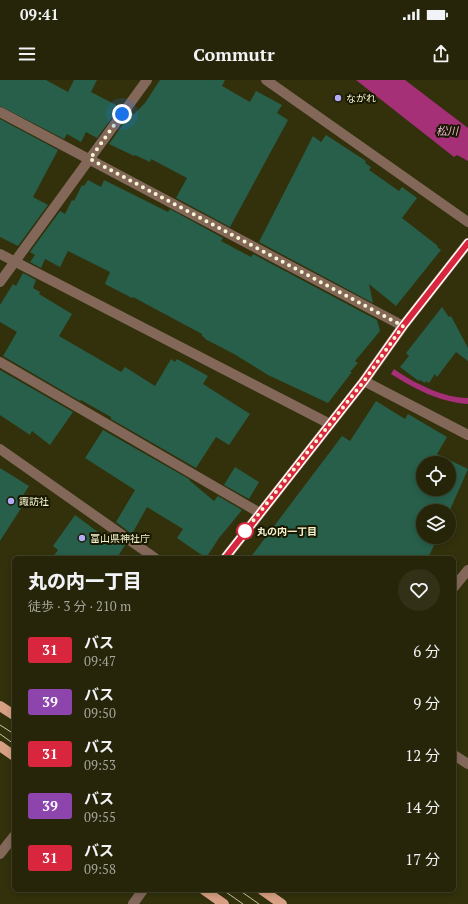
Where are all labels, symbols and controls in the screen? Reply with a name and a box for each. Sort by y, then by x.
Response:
text: 09:41 [20,4,59,24]
text: Commutr [193,42,275,66]
icon: menu [16,43,38,65]
icon: share [430,43,452,65]
place label: ながれ [346,92,376,105]
marker: ながれ [333,93,343,103]
your location [112,104,132,124]
water label: 松川 [436,124,459,138]
map controls [416,456,456,544]
button: locate [416,456,456,496]
place label: 諏訪社 [19,495,49,508]
marker: 諏訪社 [6,496,16,506]
button: layers [416,504,456,544]
marker: 丸の内一丁目 [236,522,254,540]
place label: 丸の内一丁目 [257,525,317,538]
place label: 富山県神社庁 [90,532,150,545]
marker: 富山県神社庁 [77,533,87,543]
text: 丸の内一丁目 [28,568,142,593]
button: heart [398,569,440,611]
text: 徒歩 · 3 分 · 210 m [28,597,131,615]
text: バス [84,632,114,652]
text: 31 [42,640,58,659]
text: 6 分 [413,641,440,661]
text: 09:47 [84,652,116,670]
text: バス [84,684,114,704]
text: 39 [42,692,58,711]
text: 9 分 [413,693,440,713]
text: 09:50 [84,704,116,722]
text: バス [84,736,114,756]
text: 31 [42,744,58,763]
text: 12 分 [405,745,440,765]
text: 09:53 [84,756,116,774]
text: バス [84,788,114,808]
text: 39 [42,796,58,815]
text: 14 分 [405,797,440,817]
text: 09:55 [84,808,116,826]
text: バス [84,840,114,860]
text: 31 [42,848,58,867]
text: 17 分 [405,849,440,869]
text: 09:58 [84,860,116,878]

